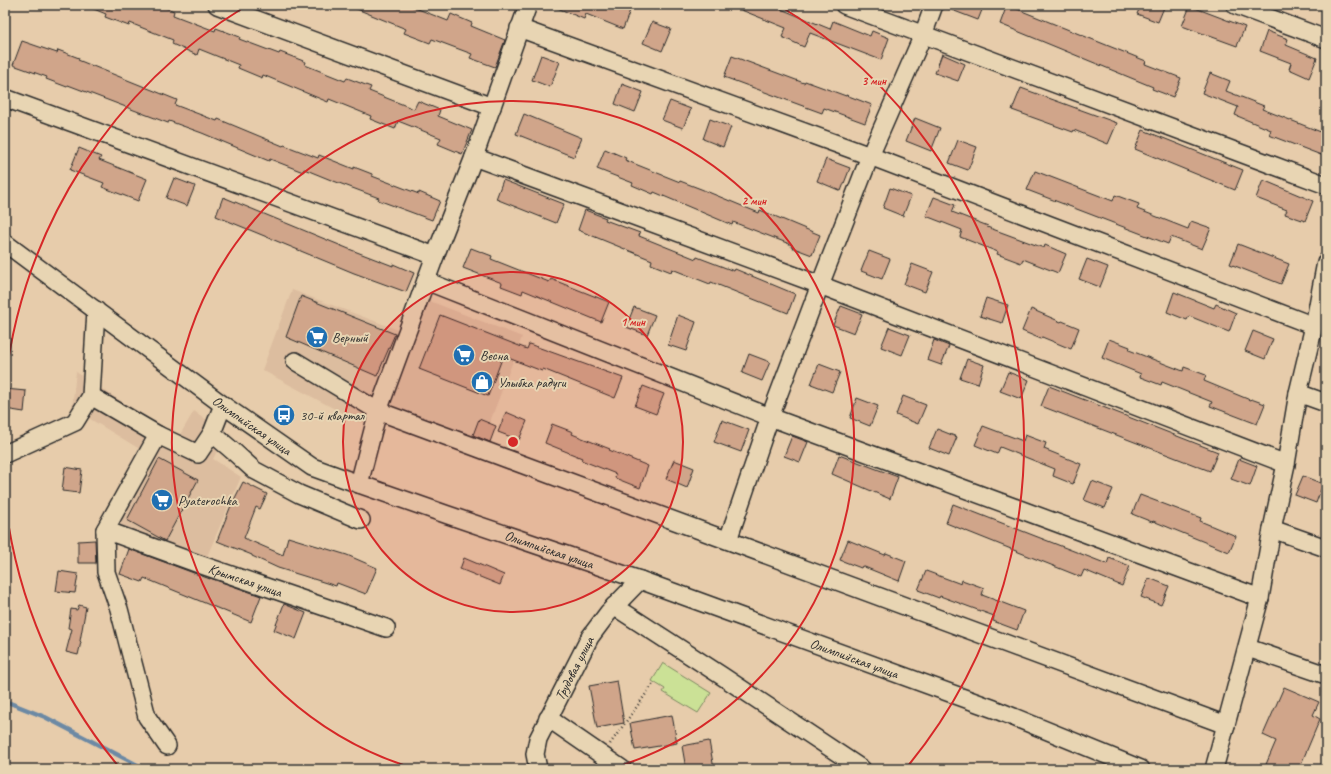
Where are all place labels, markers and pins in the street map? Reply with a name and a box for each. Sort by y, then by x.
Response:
supermarket icon: Верный [304,324,330,350]
place label: Верный [332,329,369,346]
supermarket icon: Весна [451,342,477,368]
place label: Весна [480,347,509,364]
shop icon: Улыбка радуги [469,369,495,395]
place label: Улыбка радуги [498,374,566,391]
bus stop icon: 30-й квартал [271,402,297,428]
place label: 30-й квартал [300,407,365,424]
centre of rings [506,435,520,449]
supermarket icon: Pyaterochka [149,487,175,513]
place label: Pyaterochka [178,492,238,509]

